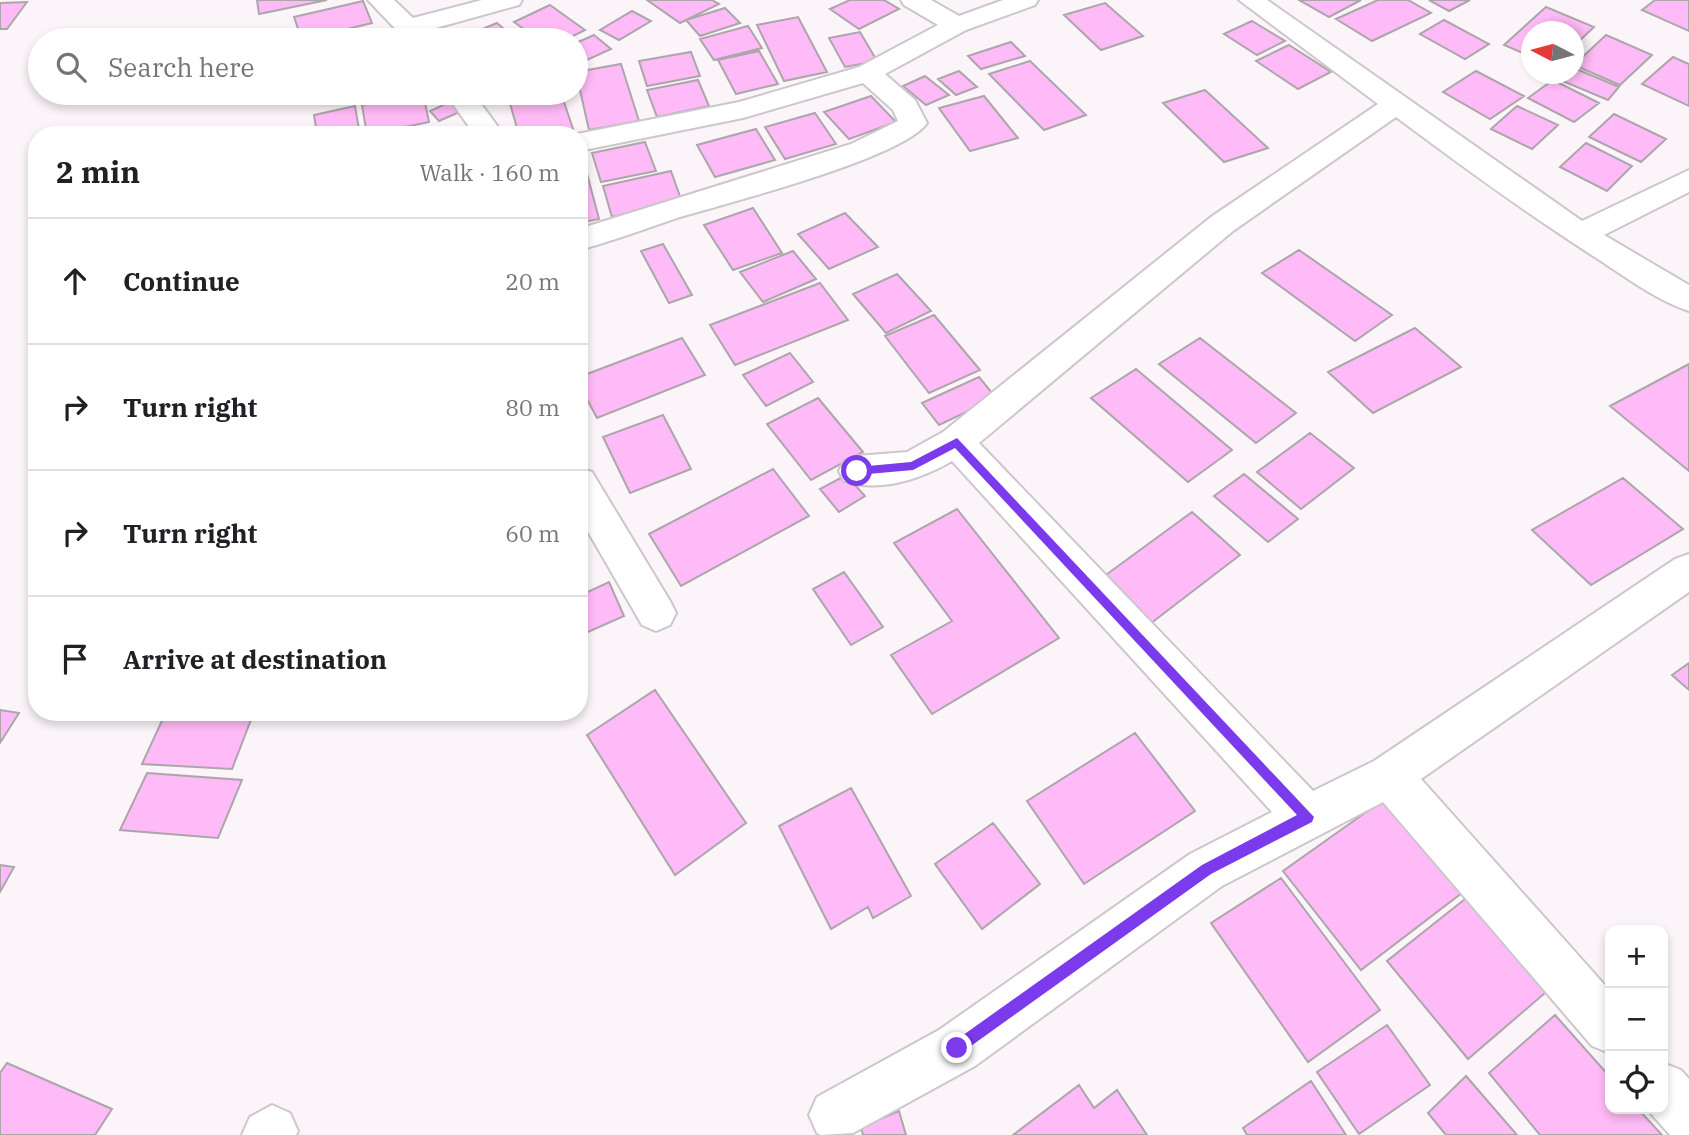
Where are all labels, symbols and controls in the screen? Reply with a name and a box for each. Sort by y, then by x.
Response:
north arrow [1521,21,1584,84]
search box [28,28,588,105]
icon: search [52,48,90,86]
text: Search here [108,50,254,84]
text: 2 min [56,152,140,191]
text: Walk · 160 m [419,157,560,187]
icon: ahead [56,262,94,300]
text: Continue [123,264,240,298]
text: 20 m [505,266,560,296]
icon: right [56,388,94,426]
text: Turn right [123,390,257,424]
text: 80 m [505,392,560,422]
route start [841,455,872,486]
icon: right [56,514,94,552]
text: Turn right [123,516,257,550]
text: 60 m [505,518,560,548]
icon: arrive [56,640,94,678]
text: Arrive at destination [123,642,387,676]
map controls [1605,925,1668,1114]
button: + [1605,925,1668,988]
button: − [1605,988,1668,1051]
route end [941,1032,972,1063]
button: locate [1605,1051,1668,1114]

